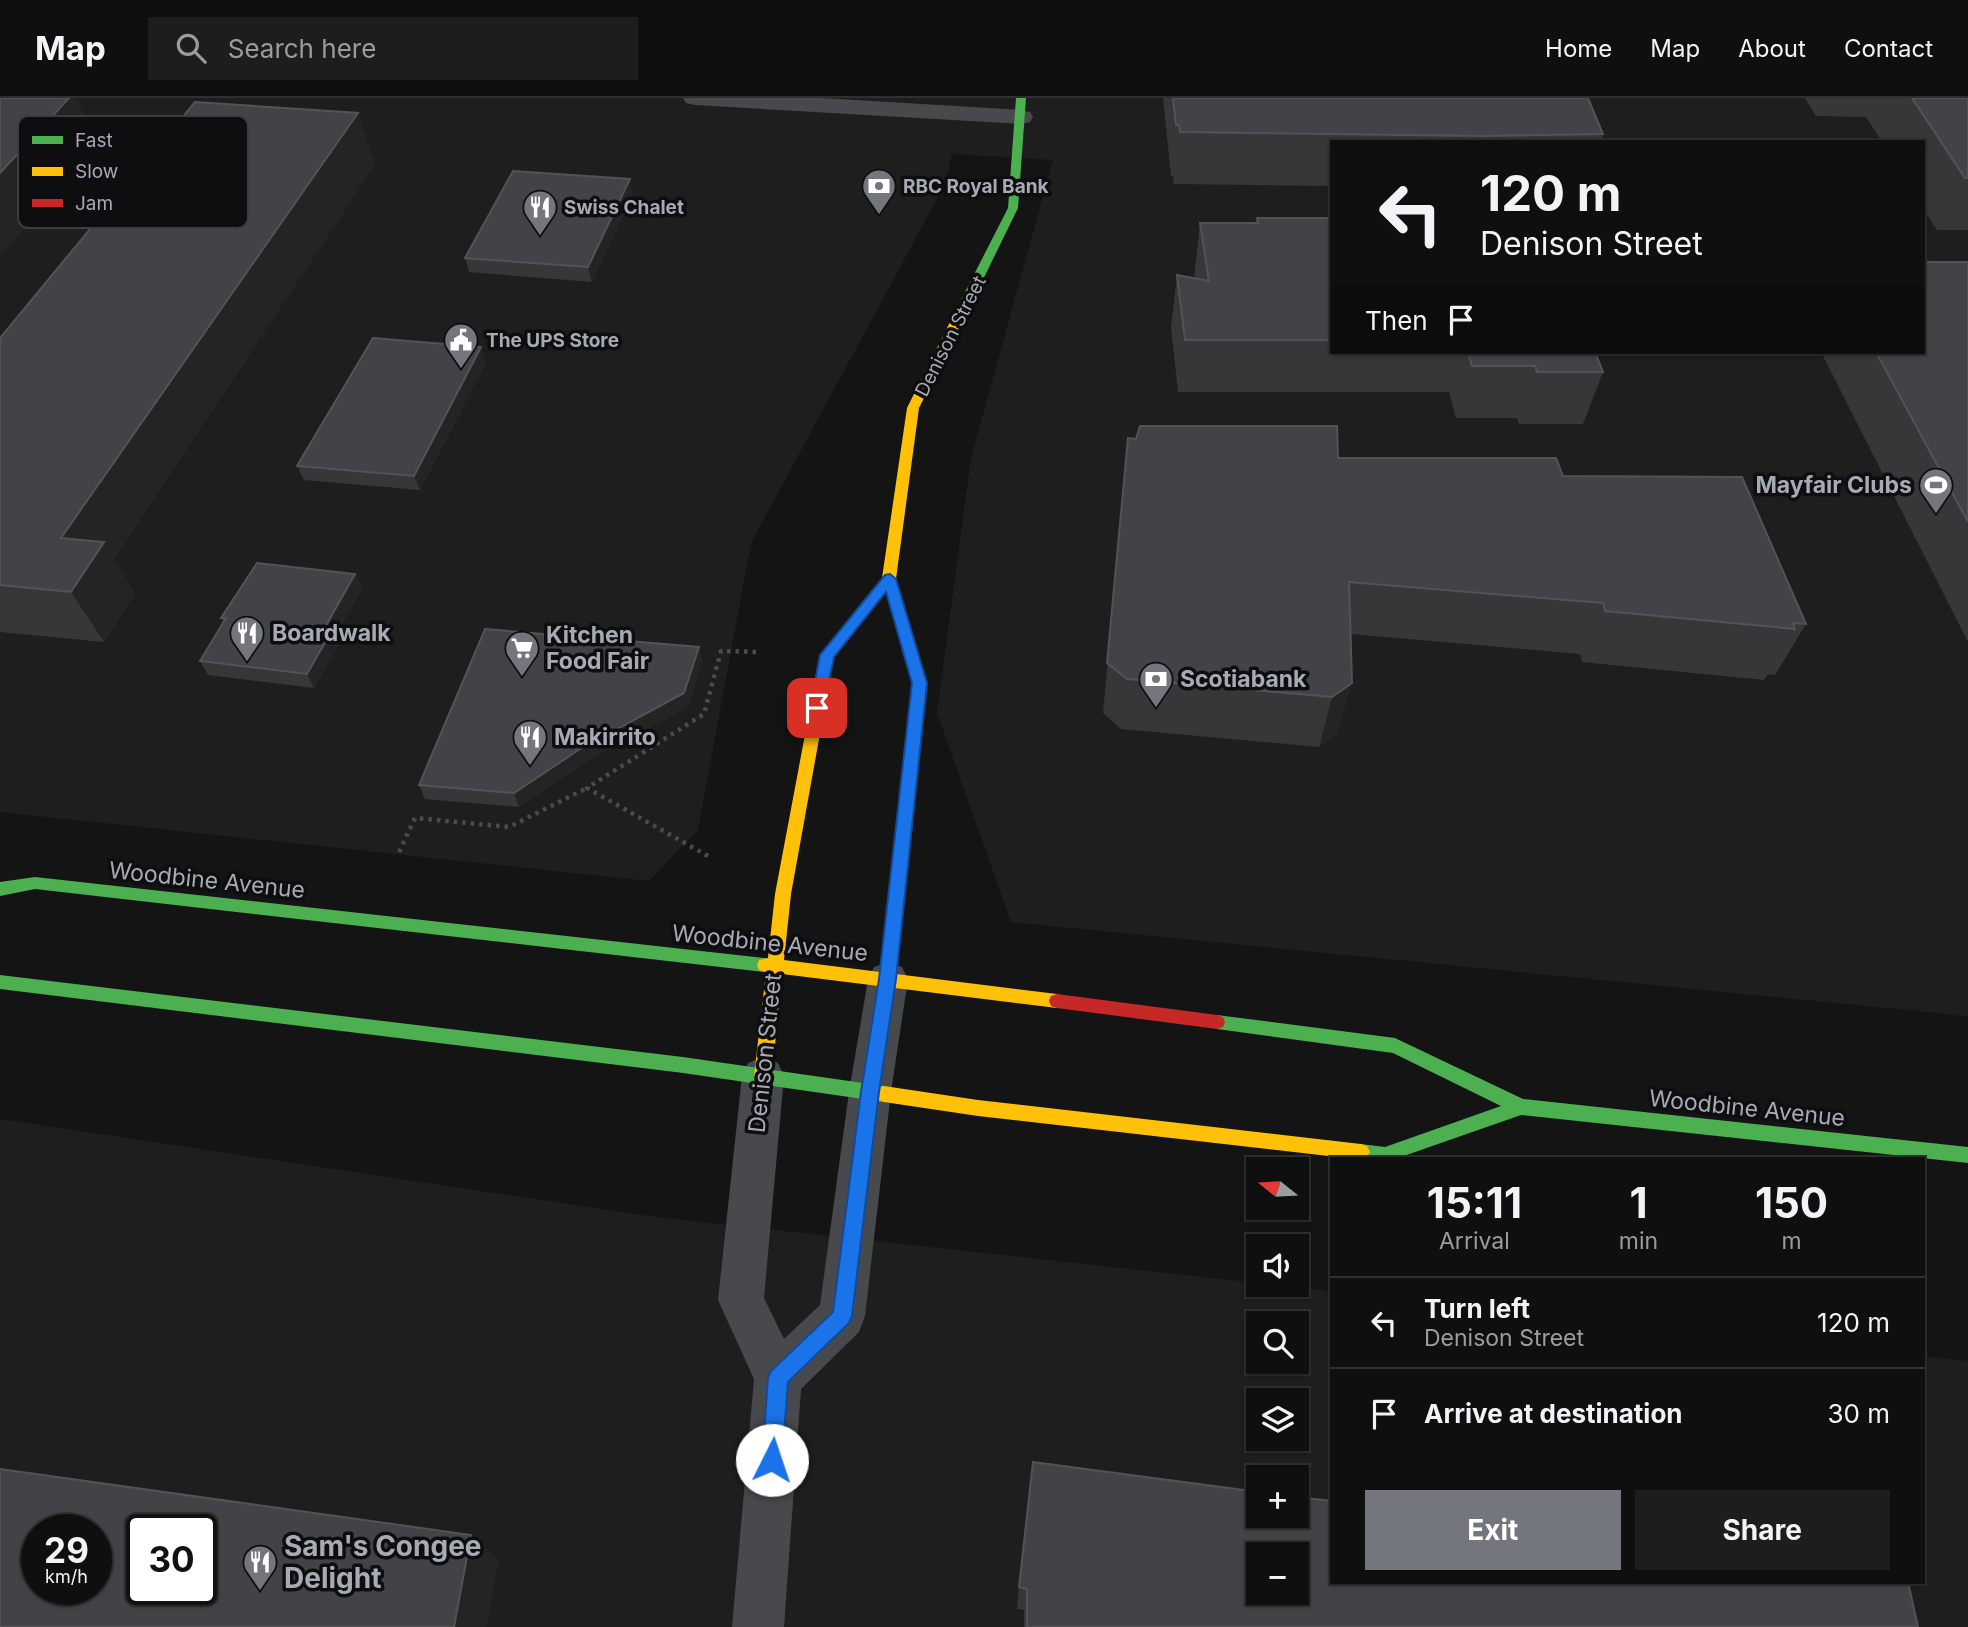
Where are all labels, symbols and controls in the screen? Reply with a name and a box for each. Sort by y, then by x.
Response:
search box [148,17,638,80]
text: Map [35,28,106,68]
icon: search [172,29,210,67]
text: Search here [228,33,376,64]
text: Home [1545,34,1612,63]
text: Map [1650,34,1700,63]
text: About [1738,34,1806,63]
text: Contact [1844,34,1933,63]
legend [18,116,248,228]
text: Fast [75,129,113,152]
text: Slow [75,160,118,183]
text: 120 m [1480,164,1621,223]
bank icon: RBC Royal Bank [860,167,898,216]
icon: left [1365,168,1456,259]
place label: RBC Royal Bank [903,175,1049,198]
restaurant icon: Swiss Chalet [521,188,559,237]
text: Jam [75,192,113,215]
place label: Swiss Chalet [564,196,684,219]
text: Denison Street [1480,224,1703,263]
street label: Denison Street [910,272,991,400]
icon: arrive [1442,301,1480,339]
text: Then [1365,305,1428,336]
public building icon: The UPS Store [442,321,480,370]
place label: The UPS Store [486,329,619,352]
sports icon: Mayfair Clubs [1917,466,1955,515]
place label: Mayfair Clubs [1755,471,1912,499]
restaurant icon: Boardwalk [228,614,266,663]
place label: Boardwalk [272,619,391,647]
place label: Kitchen Food Fair [546,621,649,675]
supermarket icon: Kitchen Food Fair [503,629,541,678]
bank icon: Scotiabank [1137,660,1175,709]
place label: Scotiabank [1180,665,1307,693]
pin [787,678,847,738]
icon: arrive [798,689,836,727]
restaurant icon: Makirrito [511,718,549,767]
place label: Makirrito [554,723,656,751]
street label: Woodbine Avenue [108,856,306,904]
street label: Woodbine Avenue [671,919,869,967]
street label: Denison Street [743,971,787,1134]
street label: Woodbine Avenue [1648,1084,1846,1132]
north arrow [1246,1157,1309,1220]
map controls [1246,1157,1309,1605]
text: 15:11 [1427,1177,1522,1228]
text: 1 [1629,1177,1648,1228]
text: 150 [1755,1177,1828,1228]
text: Arrival [1439,1227,1510,1255]
text: min [1619,1227,1658,1255]
text: m [1781,1227,1802,1255]
button: sound [1246,1234,1309,1297]
text: Turn left [1424,1293,1530,1324]
icon: left [1365,1304,1403,1342]
text: 120 m [1817,1307,1890,1338]
button: search [1246,1311,1309,1374]
text: Denison Street [1424,1324,1584,1352]
button: layers [1246,1388,1309,1451]
icon: arrive [1365,1395,1403,1433]
text: Arrive at destination [1424,1398,1683,1429]
text: 30 m [1827,1398,1890,1429]
position arrow [735,1423,809,1497]
button: + [1246,1465,1309,1528]
button: Exit [1365,1490,1621,1570]
button: Share [1635,1490,1890,1570]
speed limit sign: 30 [126,1514,217,1605]
text: 29 [44,1529,89,1571]
place label: Sam's Congee Delight [284,1529,482,1595]
button: − [1246,1542,1309,1605]
restaurant icon: Sam's Congee Delight [241,1543,279,1592]
text: km/h [45,1566,88,1587]

